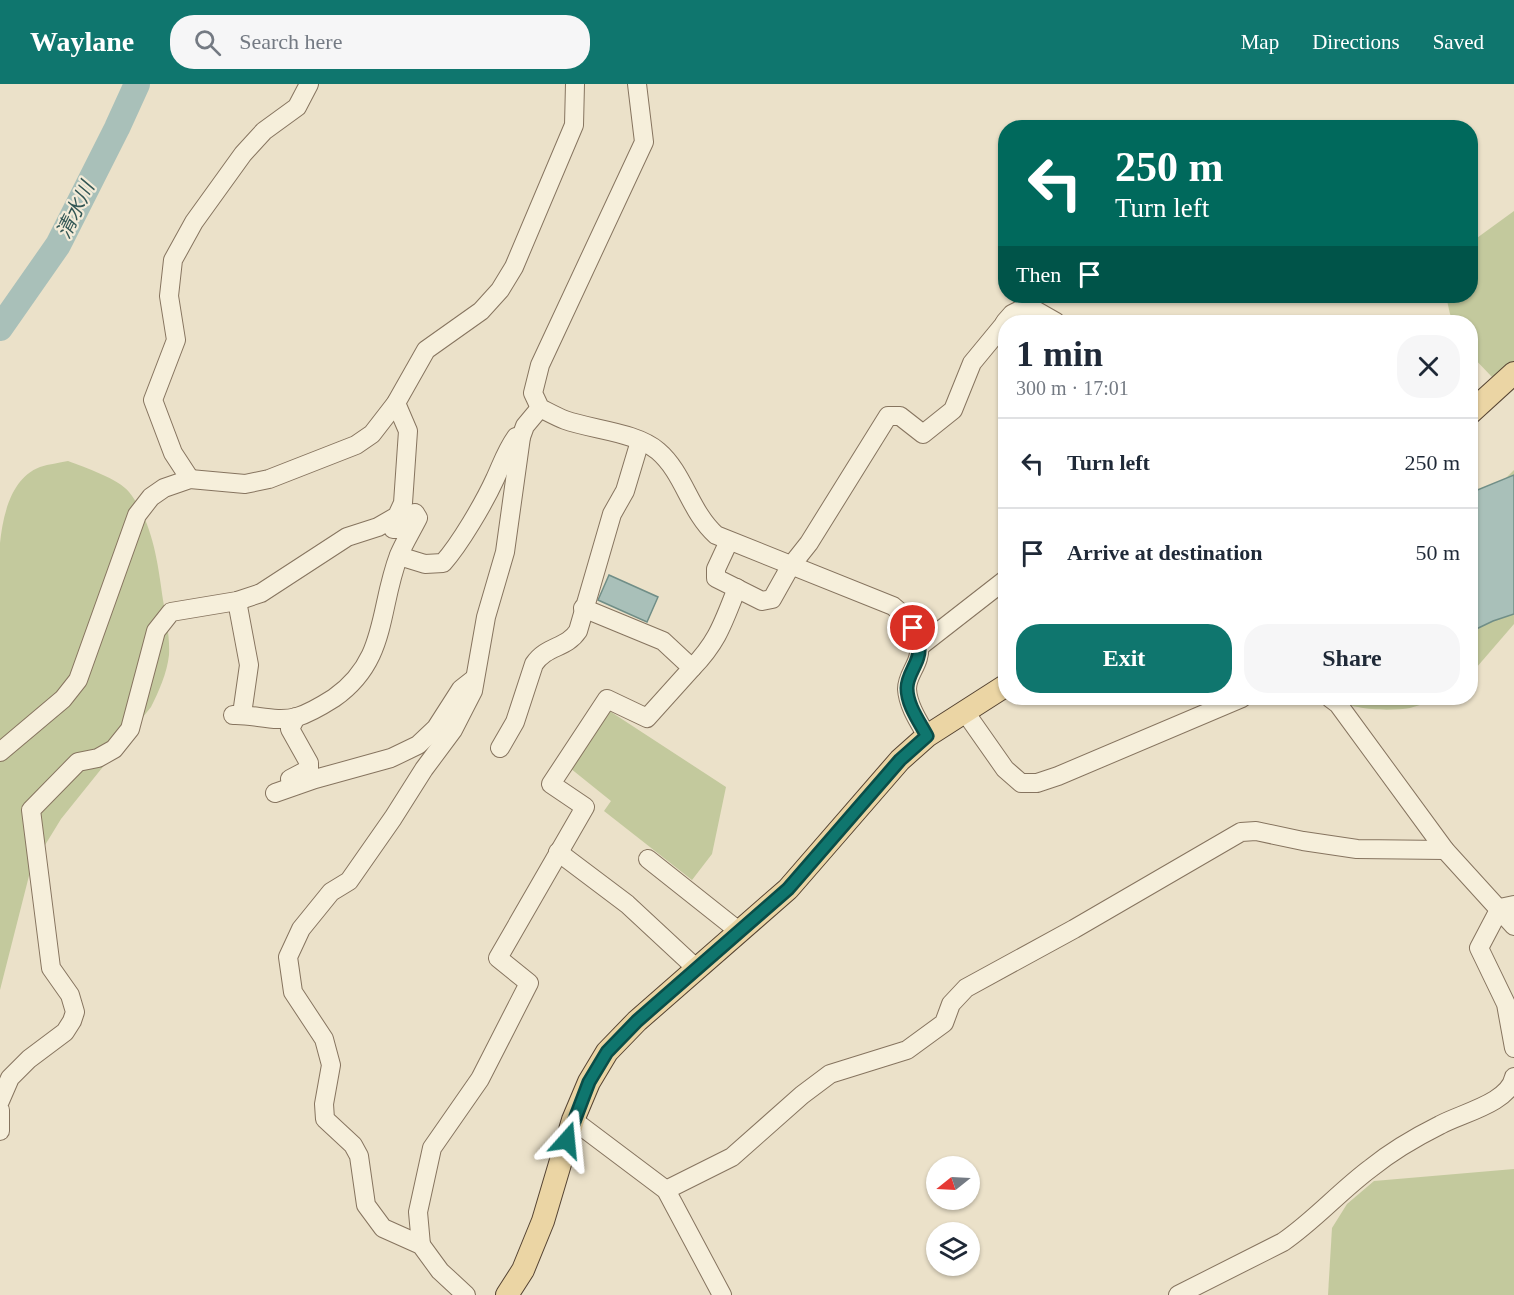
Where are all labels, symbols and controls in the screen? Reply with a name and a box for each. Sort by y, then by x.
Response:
search box [170,15,590,69]
text: Waylane [30,26,134,57]
icon: search [191,26,224,59]
text: Search here [239,29,342,54]
text: Map [1241,30,1279,54]
text: Directions [1312,30,1400,54]
text: Saved [1433,30,1484,54]
icon: left [1016,144,1094,222]
text: 250 m [1115,144,1224,190]
water label: 清水川 [52,176,99,242]
text: Turn left [1115,193,1209,223]
icon: arrive [1073,258,1106,291]
text: Then [1016,262,1061,287]
text: 1 min [1016,334,1103,374]
button: close [1397,335,1460,398]
text: 300 m · 17:01 [1016,377,1129,399]
icon: left [1016,447,1049,480]
text: Turn left [1067,450,1150,475]
text: 250 m [1404,450,1460,475]
icon: arrive [1016,537,1049,570]
text: Arrive at destination [1067,540,1263,565]
text: 50 m [1415,540,1460,565]
pin [887,602,938,653]
icon: arrive [896,611,929,644]
button: Exit [1016,624,1232,693]
button: Share [1244,624,1460,693]
position arrow [535,1108,599,1172]
north arrow [926,1156,980,1210]
map controls [926,1156,980,1276]
button: layers [926,1222,980,1276]

